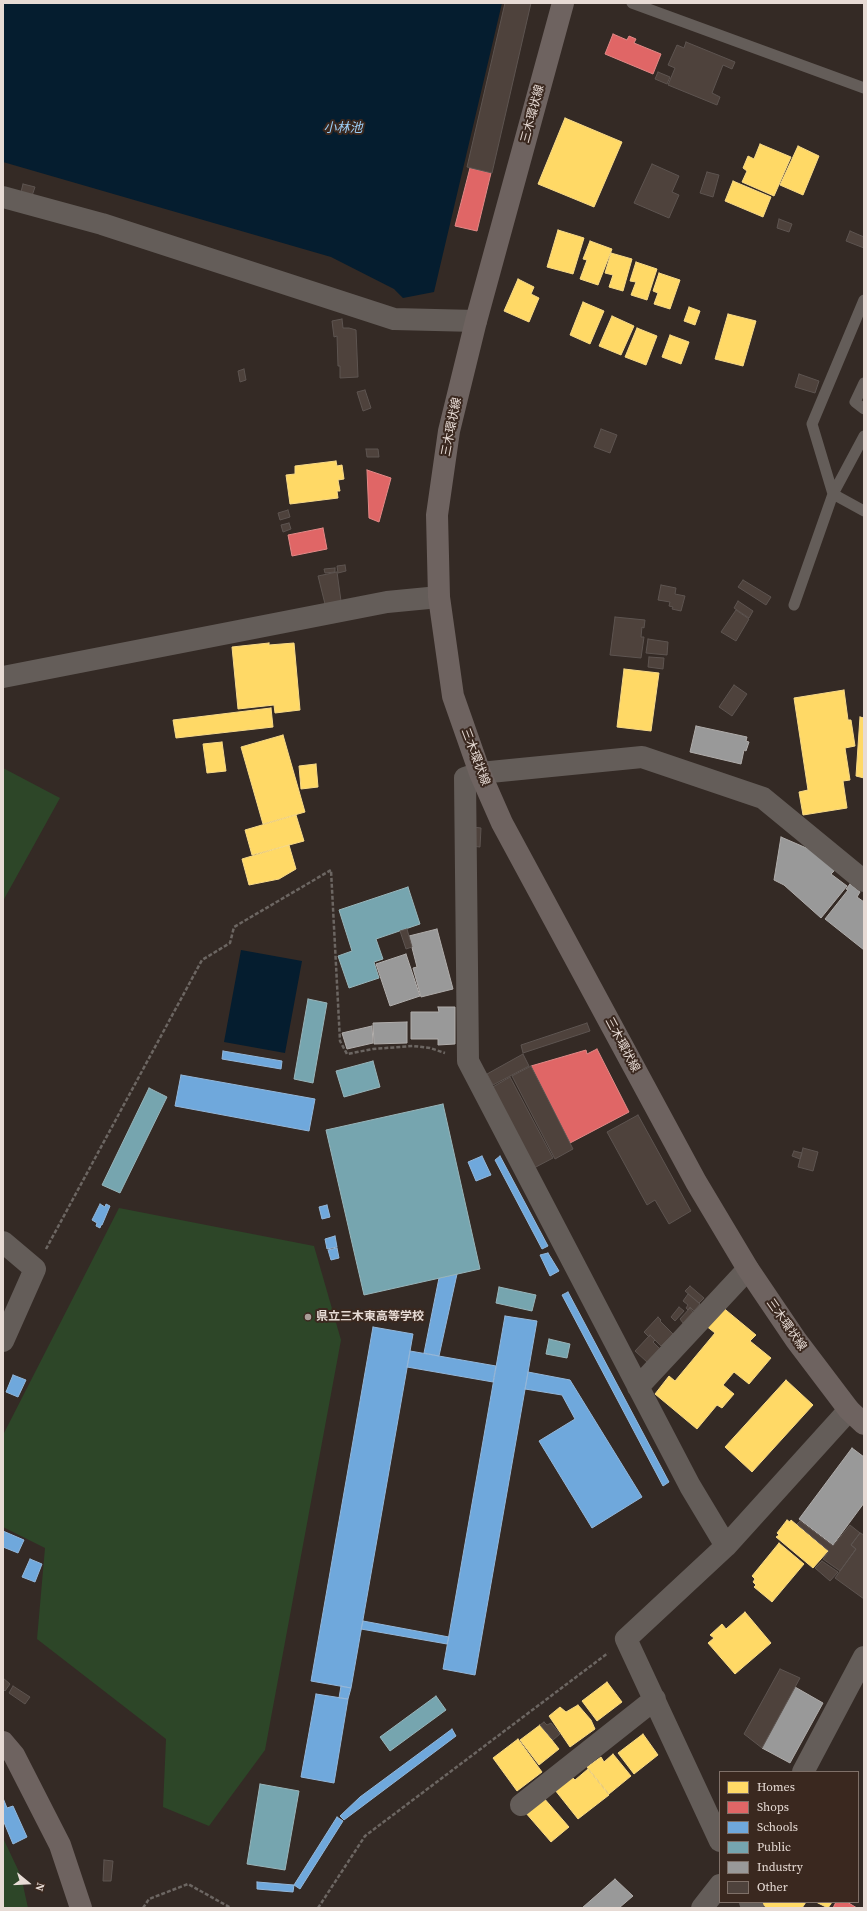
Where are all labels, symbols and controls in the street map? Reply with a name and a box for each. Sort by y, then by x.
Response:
street label: 三木環状線 [518,83,548,145]
water label: 小林池 [324,121,362,137]
street label: 三木環状線 [439,396,465,458]
street label: 三木環状線 [458,726,492,788]
street label: 三木環状線 [602,1015,642,1075]
street label: 三木環状線 [763,1296,809,1354]
place label: 県立三木東高等学校 [316,1310,424,1324]
marker: 県立三木東高等学校 [303,1312,313,1322]
legend [719,1771,859,1903]
text: Homes [757,1779,795,1795]
text: Shops [757,1799,789,1815]
text: Schools [757,1819,798,1835]
text: Public [757,1839,791,1855]
text: Industry [757,1859,803,1875]
north arrow [8,1863,48,1903]
text: Other [757,1879,788,1895]
text: N [32,1881,48,1893]

